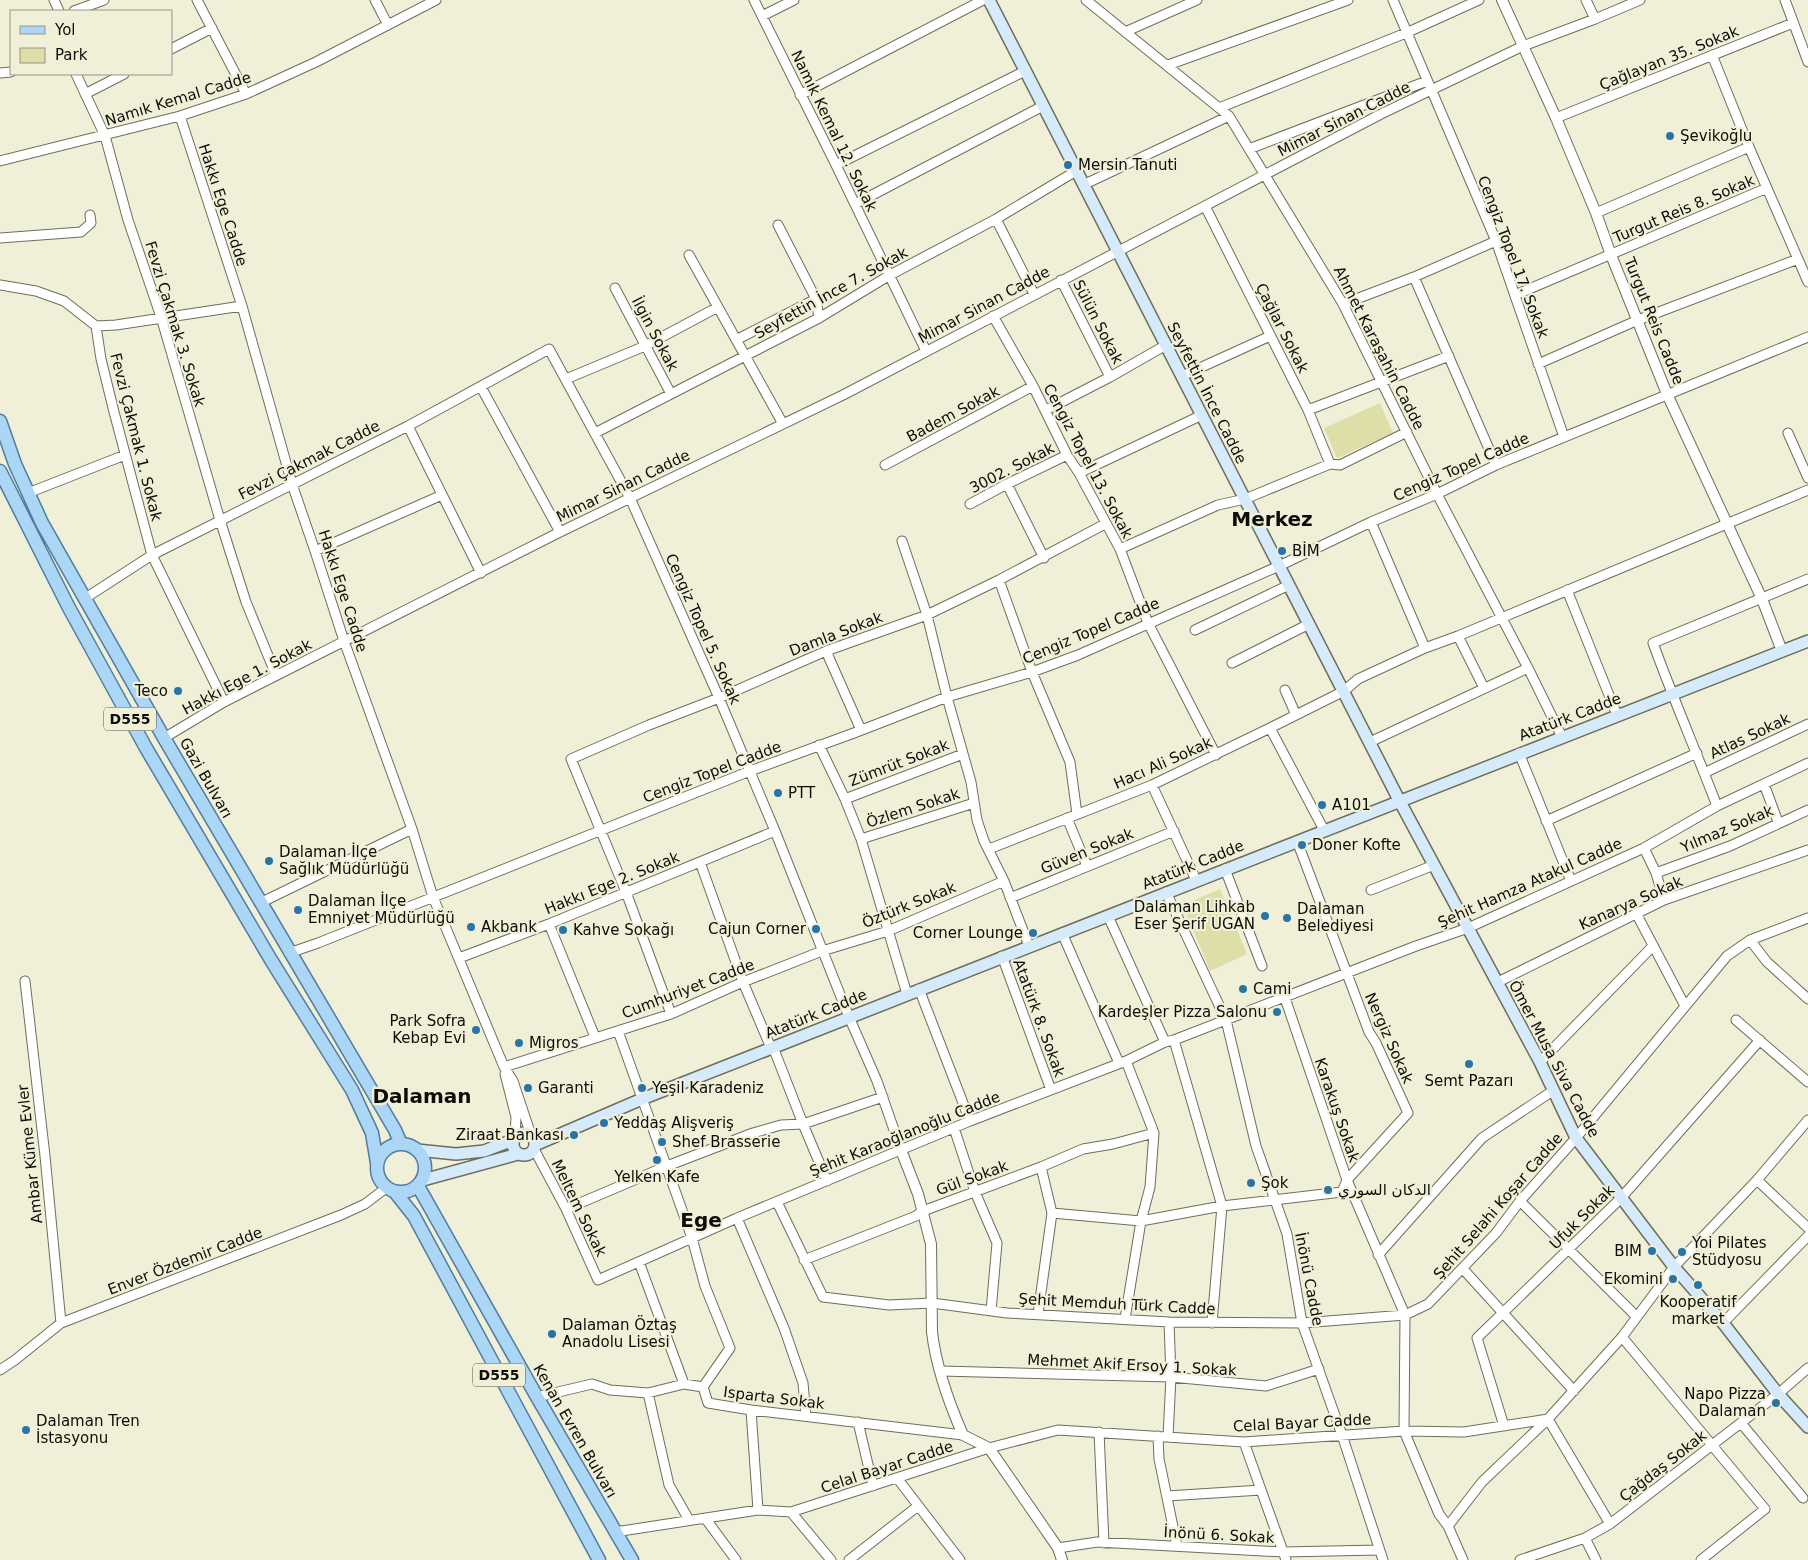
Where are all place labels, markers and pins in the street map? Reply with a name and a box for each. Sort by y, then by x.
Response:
place label: Şevikoğlu [1680,127,1752,145]
marker: Şevikoğlu [1664,130,1676,142]
place label: Mersin Tanuti [1078,156,1178,174]
marker: Mersin Tanuti [1062,159,1074,171]
place label: BİM [1292,541,1320,560]
marker: BİM [1276,545,1288,557]
place label: Teco [134,682,168,700]
marker: Teco [172,685,184,697]
place label: PTT [788,784,816,802]
marker: PTT [772,787,784,799]
place label: A101 [1332,796,1371,814]
marker: A101 [1316,799,1328,811]
place label: Doner Kofte [1312,836,1401,854]
marker: Doner Kofte [1296,839,1308,851]
place label: Dalaman İlçe Sağlık Müdürlüğü [279,842,409,878]
marker: Dalaman İlçe Sağlık Müdürlüğü [263,855,275,867]
place label: Dalaman İlçe Emniyet Müdürlüğü [308,891,455,927]
place label: Dalaman Lihkab Eser Şerif UGAN [1134,898,1255,933]
place label: Dalaman Belediyesi [1297,900,1374,935]
marker: Dalaman İlçe Emniyet Müdürlüğü [292,904,304,916]
marker: Dalaman Lihkab Eser Şerif UGAN [1259,910,1271,922]
marker: Dalaman Belediyesi [1281,912,1293,924]
place label: Akbank [481,918,537,936]
place label: Cajun Corner [708,920,807,938]
marker: Akbank [465,921,477,933]
place label: Kahve Sokağı [573,921,674,939]
marker: Cajun Corner [810,923,822,935]
marker: Kahve Sokağı [557,924,569,936]
place label: Corner Lounge [913,924,1023,942]
marker: Corner Lounge [1027,927,1039,939]
place label: Cami [1253,980,1291,998]
marker: Cami [1237,983,1249,995]
place label: Kardeşler Pizza Salonu [1098,1003,1267,1021]
marker: Kardeşler Pizza Salonu [1271,1006,1283,1018]
place label: Park Sofra Kebap Evi [389,1012,466,1047]
marker: Park Sofra Kebap Evi [470,1024,482,1036]
place label: Migros [529,1034,579,1052]
marker: Migros [513,1037,525,1049]
marker: Semt Pazarı [1463,1058,1475,1070]
place label: Semt Pazarı [1425,1072,1513,1090]
place label: Garanti [538,1079,594,1097]
place label: Yeşil Karadeniz [651,1079,764,1097]
marker: Garanti [522,1082,534,1094]
marker: Yeşil Karadeniz [636,1082,648,1094]
place label: Yeddaş Alişveriş [613,1114,734,1132]
marker: Yeddaş Alişveriş [598,1117,610,1129]
place label: Ziraat Bankası [456,1126,564,1144]
marker: Ziraat Bankası [568,1129,580,1141]
place label: Shef Brasserie [672,1133,780,1151]
marker: Shef Brasserie [656,1136,668,1148]
marker: Yelken Kafe [651,1154,663,1166]
place label: Yelken Kafe [613,1168,700,1186]
place label: Şok [1261,1174,1289,1192]
marker: Şok [1245,1177,1257,1189]
place label: الدكان السوري [1338,1181,1431,1200]
marker: الدكان السوري [1322,1184,1334,1196]
place label: Yoi Pilates Stüdyosu [1691,1234,1767,1269]
place label: BIM [1614,1242,1642,1260]
marker: BIM [1646,1245,1658,1257]
marker: Yoi Pilates Stüdyosu [1676,1246,1688,1258]
place label: Ekomini [1604,1270,1663,1288]
marker: Ekomini [1667,1273,1679,1285]
marker: Kooperatif market [1692,1279,1704,1291]
place label: Kooperatif market [1660,1293,1737,1328]
place label: Dalaman Öztaş Anadolu Lisesi [562,1315,677,1351]
marker: Dalaman Öztaş Anadolu Lisesi [546,1328,558,1340]
place label: Napo Pizza Dalaman [1684,1385,1766,1420]
marker: Napo Pizza Dalaman [1770,1397,1782,1409]
place label: Dalaman Tren İstasyonu [36,1412,140,1447]
marker: Dalaman Tren İstasyonu [20,1424,32,1436]

